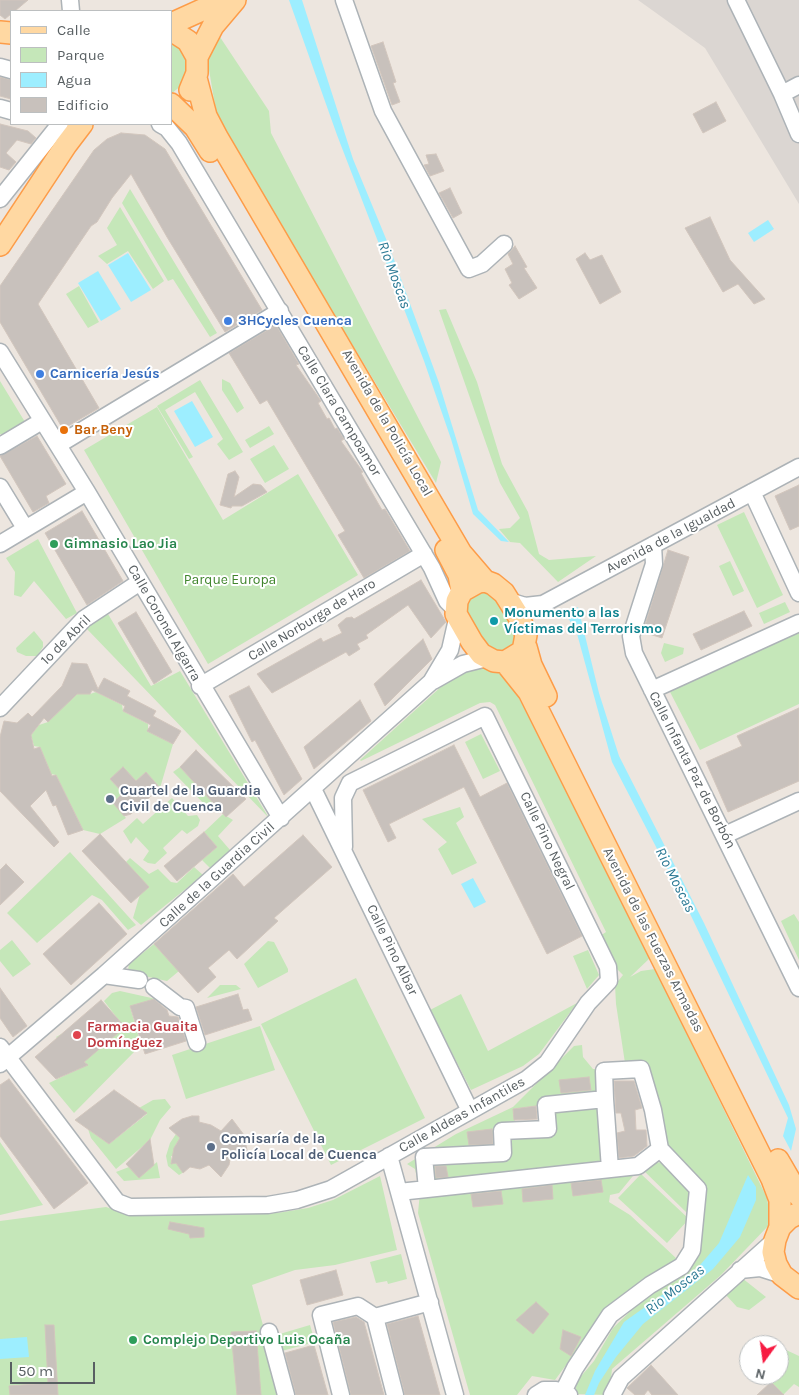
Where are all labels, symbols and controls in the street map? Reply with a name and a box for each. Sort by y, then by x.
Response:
legend [10,10,172,125]
text: Calle [57,21,91,39]
text: Parque [57,46,105,64]
text: Agua [57,71,91,89]
text: Edificio [57,96,109,114]
water label: Rio Moscas [374,239,414,311]
place label: 3HCycles Cuenca [238,313,352,329]
marker: 3HCycles Cuenca [222,315,234,327]
street label: Calle Clara Campoamor [293,343,385,479]
street label: Avenida de la Policía Local [338,347,436,499]
place label: Carnicería Jesús [50,366,160,382]
marker: Carnicería Jesús [34,368,46,380]
place label: Bar Beny [74,422,133,438]
marker: Bar Beny [58,424,70,436]
street label: Avenida de la Igualdad [604,495,738,577]
place label: Gimnasio Lao Jia [64,536,177,552]
marker: Gimnasio Lao Jia [48,538,60,550]
street label: Calle Coronel Algarra [124,562,204,684]
park label: Parque Europa [184,572,276,588]
street label: Calle Norburga de Haro [245,575,379,665]
place label: Monumento a las Víctimas del Terrorismo [504,605,662,638]
street label: 1º de Abril [37,611,95,669]
marker: Monumento a las Víctimas del Terrorismo [488,615,500,627]
street label: Calle Infanta Paz de Borbón [645,689,739,851]
place label: Cuartel de la Guardia Civil de Cuenca [120,783,261,816]
street label: Calle Pino Negral [516,789,578,893]
marker: Cuartel de la Guardia Civil de Cuenca [104,793,116,805]
street label: Calle de la Guardia Civil [156,819,278,931]
street label: Avenida de las Fuerzas Armadas [599,845,707,1035]
water label: Rio Moscas [651,845,699,915]
street label: Calle Pino Albar [363,902,421,998]
place label: Farmacia Guaita Domínguez [87,1019,198,1052]
marker: Farmacia Guaita Domínguez [71,1029,83,1041]
street label: Calle Aldeas Infantiles [396,1073,528,1157]
place label: Comisaría de la Policía Local de Cuenca [221,1131,377,1164]
marker: Comisaría de la Policía Local de Cuenca [205,1141,217,1153]
water label: Rio Moscas [642,1261,708,1319]
place label: Complejo Deportivo Luis Ocaña [143,1332,351,1348]
marker: Complejo Deportivo Luis Ocaña [127,1334,139,1346]
north arrow [739,1335,789,1385]
scale bar [12,1352,98,1384]
text: 50 m [18,1362,53,1380]
text: N [754,1365,767,1384]

